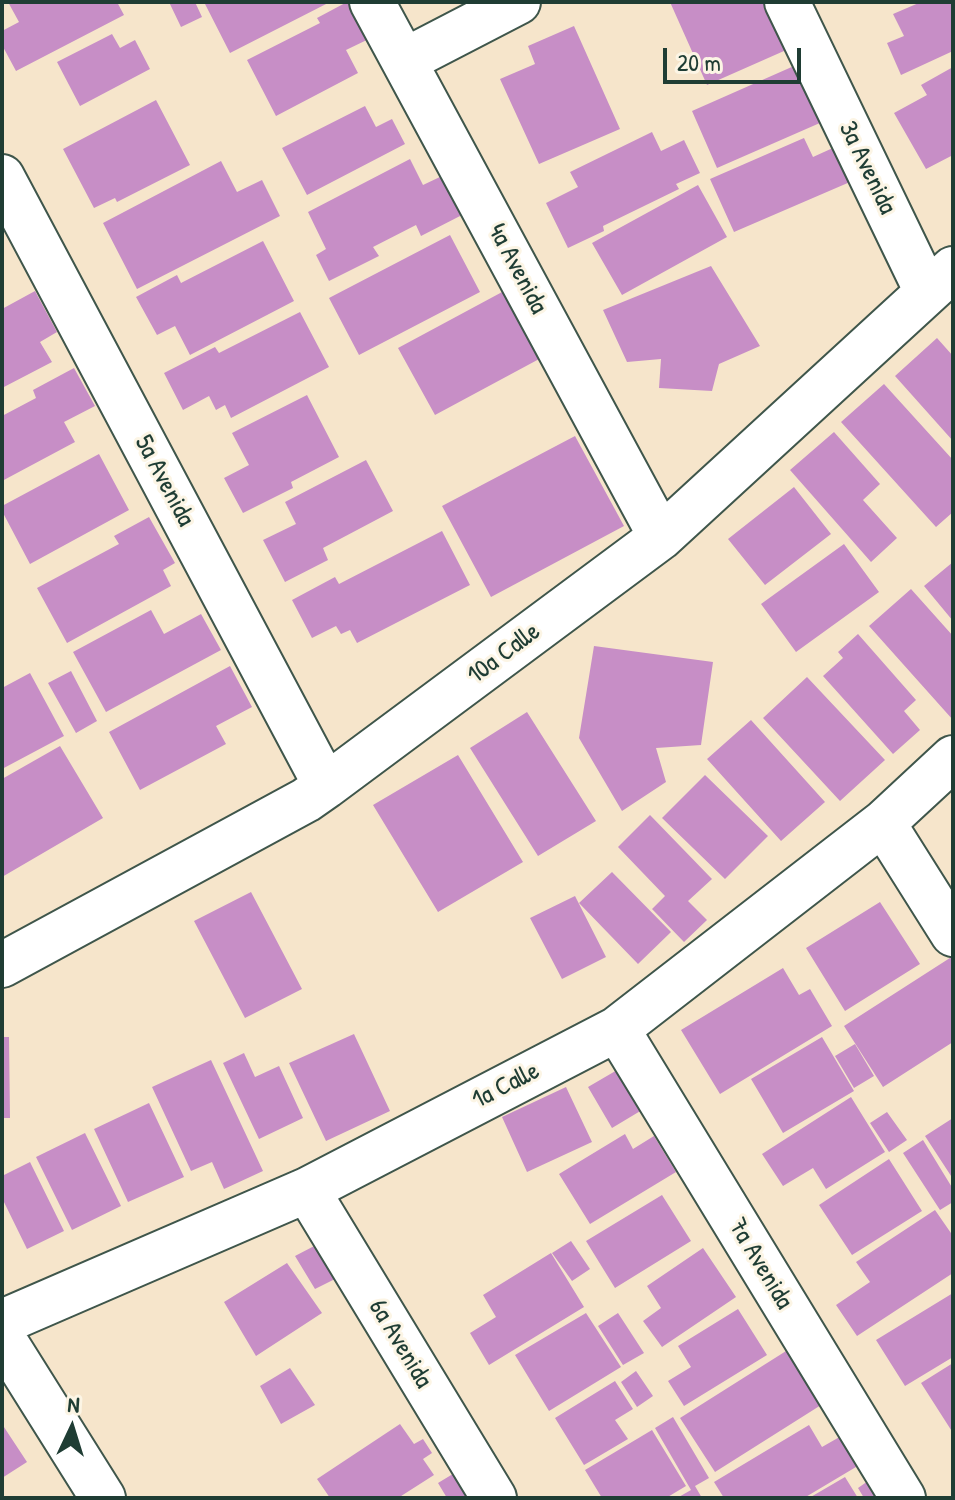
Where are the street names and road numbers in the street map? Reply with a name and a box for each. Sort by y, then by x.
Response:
street label: 3a Avenida [831,117,903,219]
street label: 4a Avenida [480,219,554,319]
street label: 5a Avenida [127,430,201,532]
street label: 10a Calle [461,616,547,692]
street label: 1a Calle [467,1056,545,1116]
street label: 7a Avenida [721,1213,799,1315]
street label: 6a Avenida [361,1294,439,1394]

